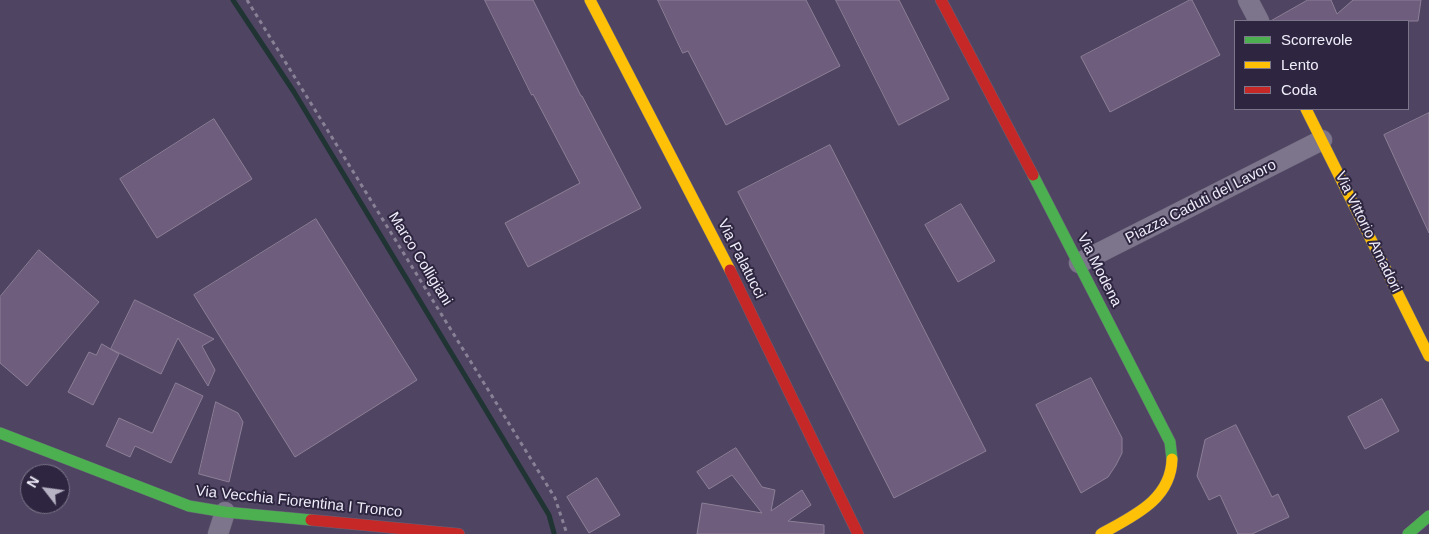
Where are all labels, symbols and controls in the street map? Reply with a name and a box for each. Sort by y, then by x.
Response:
legend [1234,20,1409,110]
text: Scorrevole [1281,31,1353,48]
text: Lento [1281,56,1319,73]
text: Coda [1281,81,1317,98]
street label: Piazza Caduti del Lavoro [1123,156,1279,248]
street label: Via Vittorio Amadori [1331,169,1405,295]
street label: Marco Colligiani [384,209,456,309]
street label: Via Palatucci [713,216,769,302]
street label: Via Modena [1073,230,1125,310]
north arrow [20,464,70,514]
text: N [23,474,42,490]
street label: Via Vecchia Fiorentina I Tronco [195,482,403,522]

